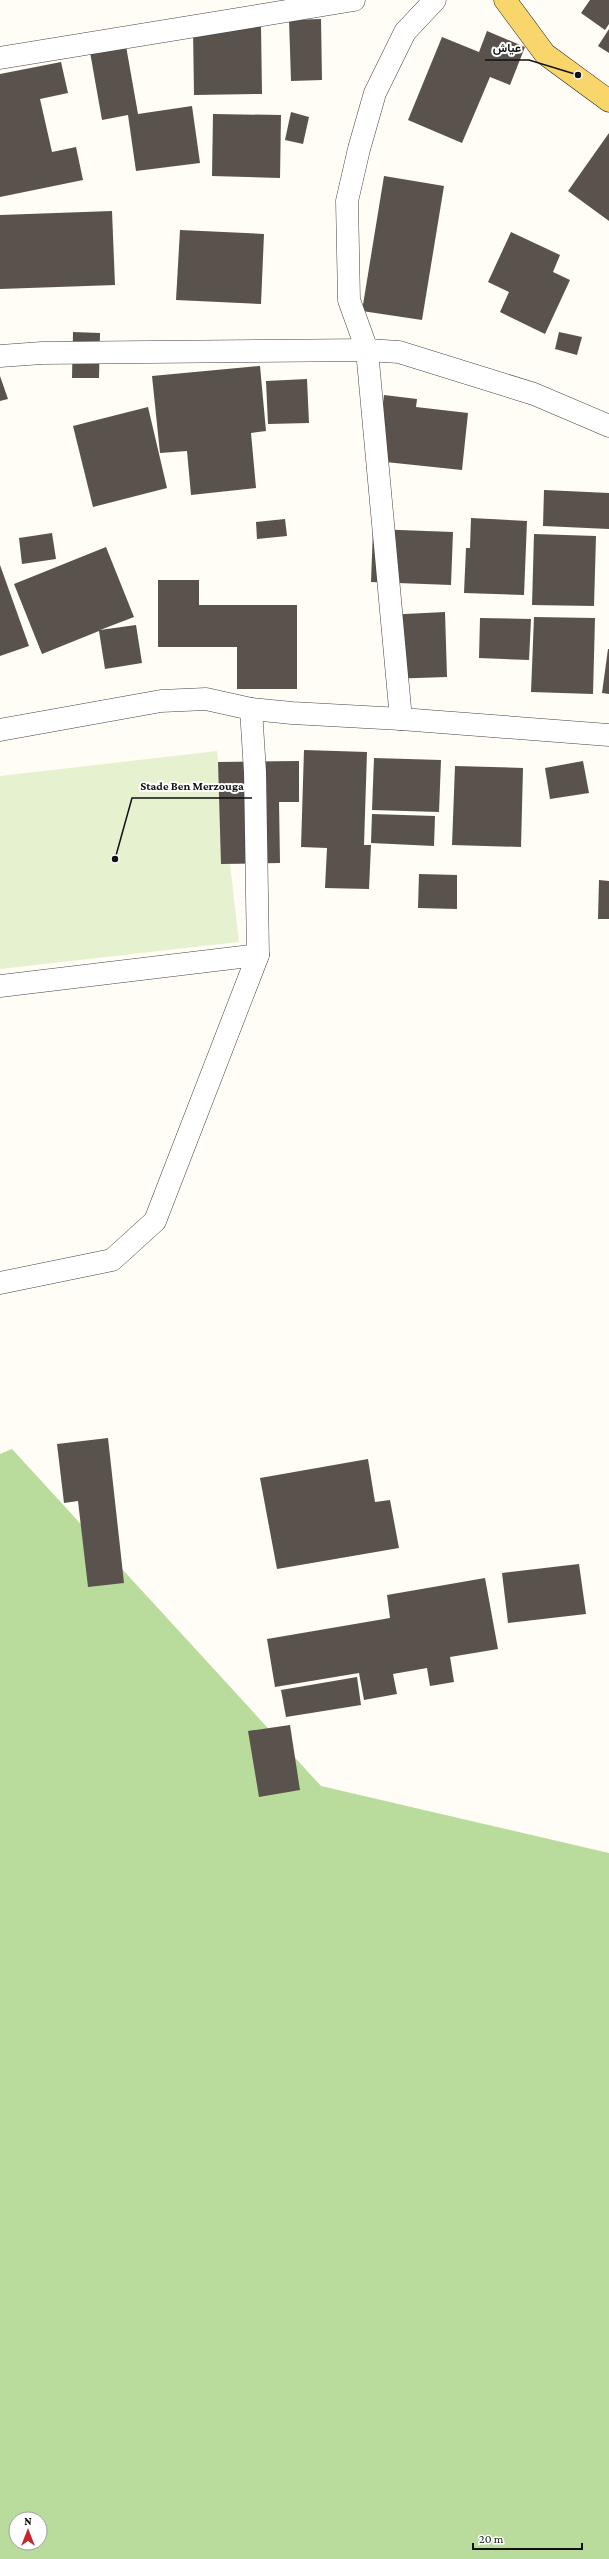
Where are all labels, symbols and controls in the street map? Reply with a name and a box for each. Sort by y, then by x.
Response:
callout: عياش [485,36,529,60]
text: عياش [493,41,521,55]
callout: Stade Ben Merzouga [132,774,252,798]
text: Stade Ben Merzouga [140,779,244,793]
north arrow [8,2511,48,2551]
text: N [24,2515,32,2527]
scale bar [473,2525,582,2551]
text: 20 m [479,2532,504,2546]

